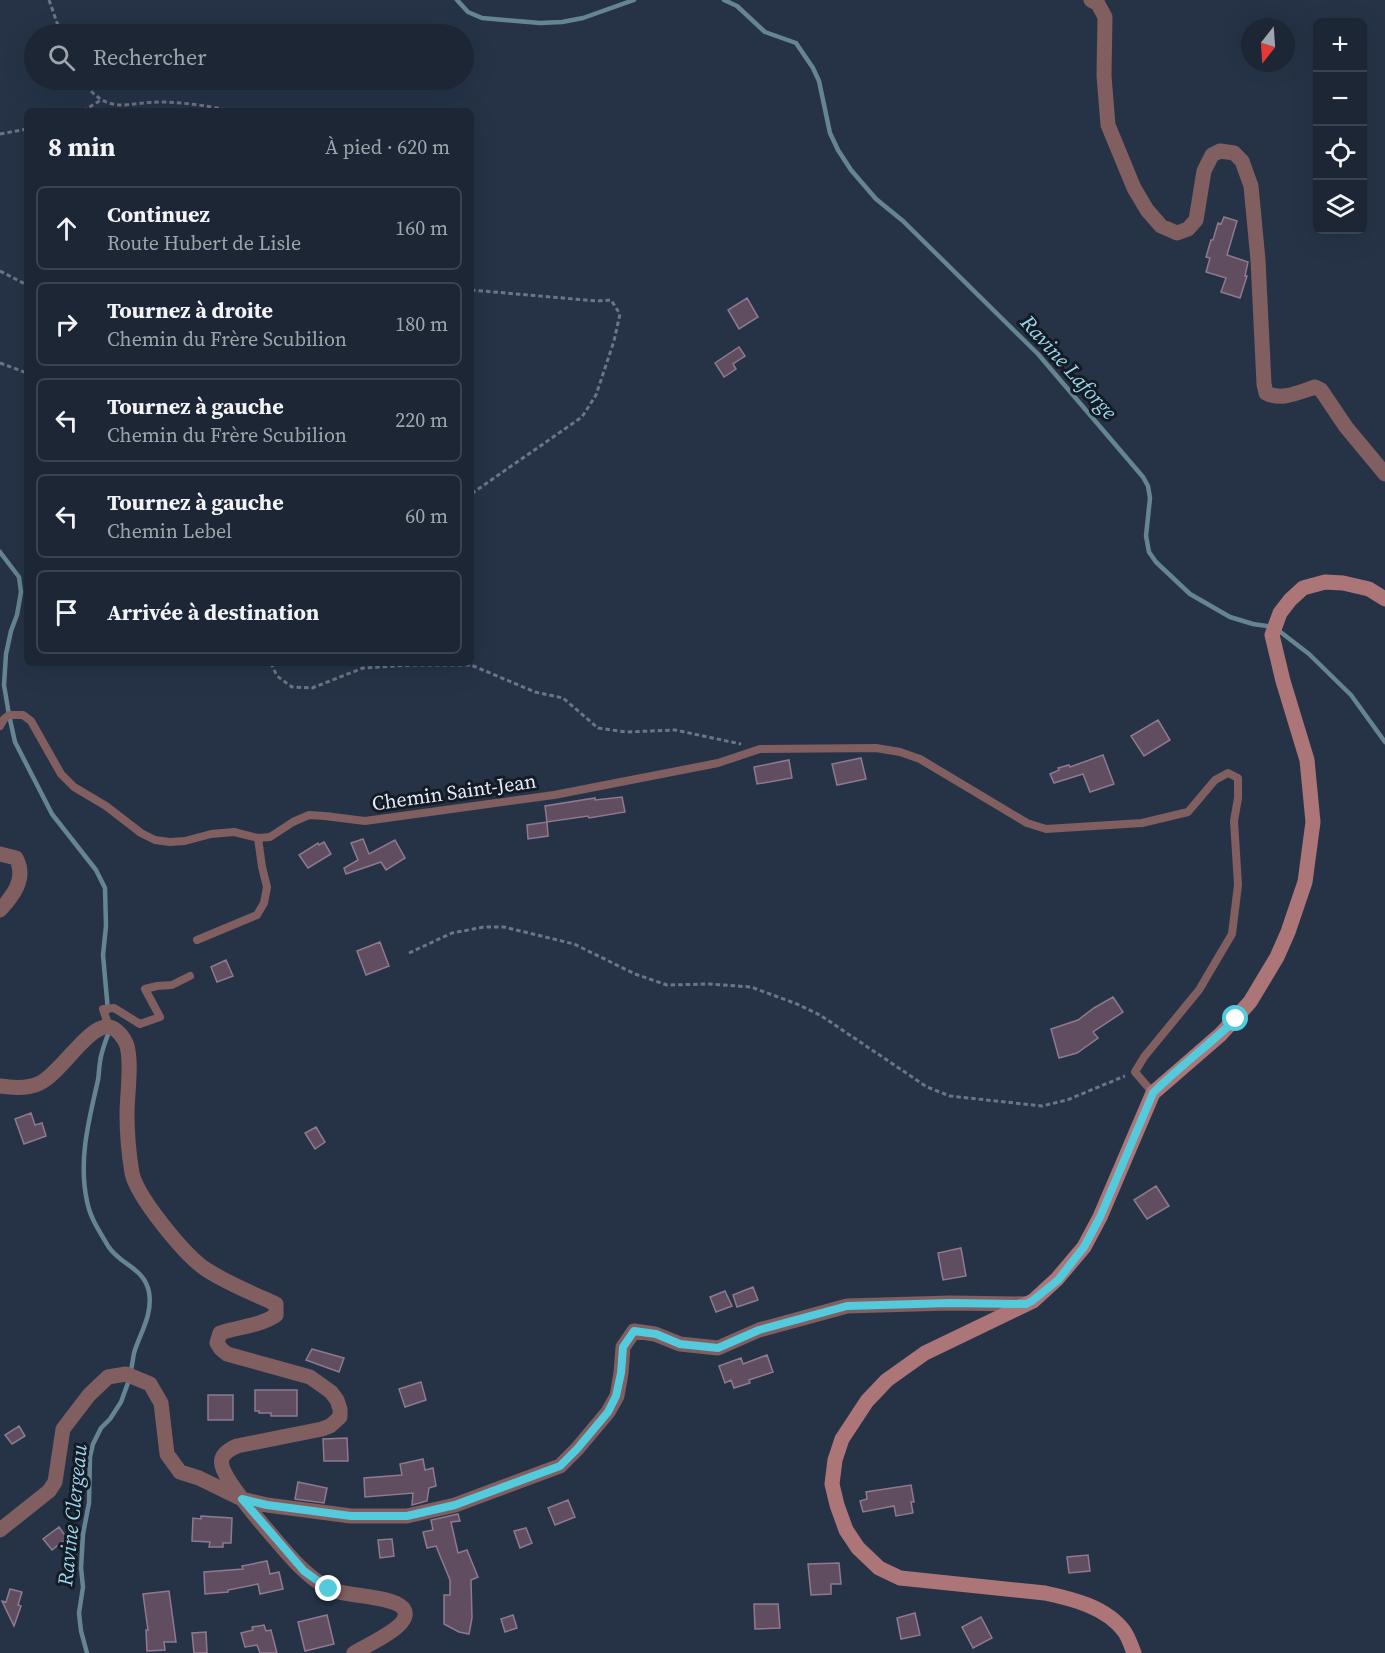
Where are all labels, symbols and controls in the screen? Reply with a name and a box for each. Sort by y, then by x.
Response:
north arrow [1241,18,1295,72]
map controls [1313,18,1367,234]
button: + [1313,18,1367,72]
search box [24,24,474,90]
icon: search [45,41,78,74]
text: Rechercher [93,42,207,72]
button: − [1313,72,1367,126]
button: locate [1313,126,1367,180]
text: 8 min [48,129,115,165]
text: À pied · 620 m [325,133,450,161]
button: layers [1313,180,1367,234]
text: Continuez [107,199,210,229]
icon: ahead [50,212,83,245]
text: 160 m [395,214,448,242]
text: Route Hubert de Lisle [107,229,301,257]
text: Tournez à droite [107,295,273,325]
icon: right [50,308,83,341]
water label: Ravine Laforge [1014,308,1124,426]
text: 180 m [395,310,448,338]
text: Chemin du Frère Scubilion [107,325,347,353]
text: Tournez à gauche [107,391,284,421]
icon: left [50,404,83,437]
text: 220 m [395,406,448,434]
text: Chemin du Frère Scubilion [107,421,347,449]
text: Tournez à gauche [107,487,284,517]
icon: left [50,500,83,533]
text: 60 m [405,502,448,530]
text: Chemin Lebel [107,517,232,545]
icon: arrive [50,596,83,629]
text: Arrivée à destination [107,597,319,627]
street label: Chemin Saint-Jean [370,767,538,817]
route start [1222,1005,1248,1031]
water label: Ravine Clergeau [50,1443,94,1588]
route end [315,1575,341,1601]

